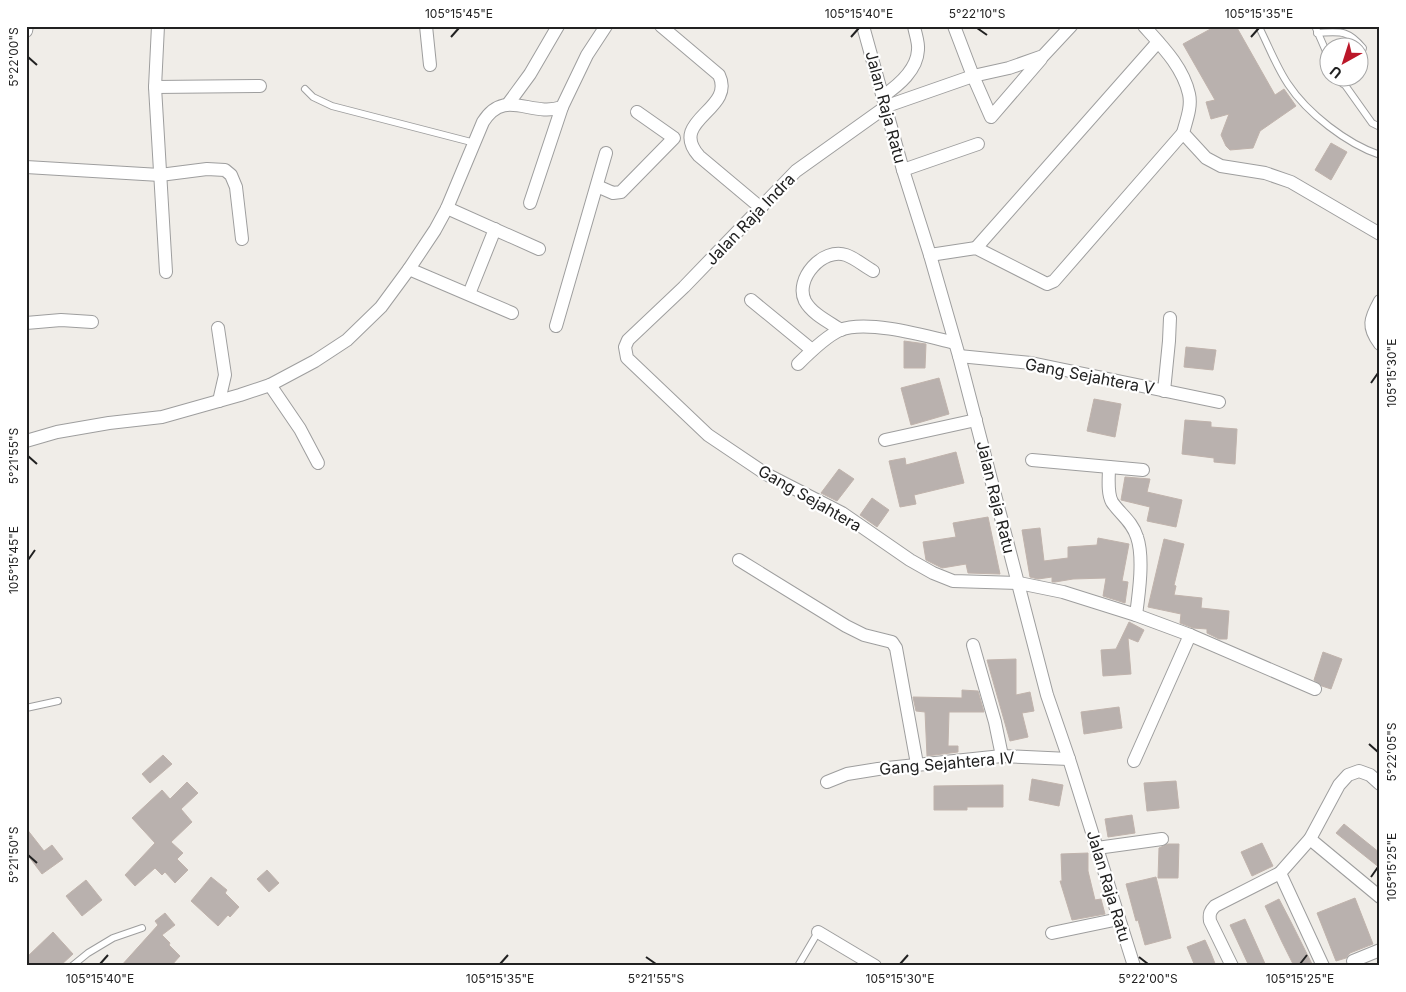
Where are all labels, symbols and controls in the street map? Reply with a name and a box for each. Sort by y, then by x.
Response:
text: 105°15'45"E [425,6,493,21]
text: 105°15'40"E [825,6,893,21]
text: 5°22'10"S [949,6,1006,21]
text: 105°15'35"E [1225,6,1293,21]
text: 5°22'00"S [6,27,21,87]
north arrow [1318,38,1368,88]
street label: Jalan Raja Ratu [861,49,911,165]
text: U [1326,63,1345,82]
street label: Jalan Raja Indra [701,169,799,269]
text: 105°15'30"E [1384,339,1399,407]
street label: Gang Sejahtera V [1024,354,1156,398]
text: 5°21'55"S [6,427,21,484]
street label: Jalan Raja Ratu [972,439,1020,555]
street label: Gang Sejahtera [755,460,865,536]
text: 105°15'45"E [6,526,21,594]
text: 5°22'05"S [1384,722,1399,782]
street label: Gang Sejahtera IV [878,747,1016,779]
text: 5°21'50"S [6,826,21,883]
street label: Jalan Raja Ratu [1083,828,1135,944]
text: 105°15'25"E [1384,833,1399,901]
text: 105°15'40"E [66,971,134,986]
text: 105°15'35"E [466,971,534,986]
text: 5°21'55"S [628,971,685,986]
text: 105°15'30"E [866,971,934,986]
text: 5°22'00"S [1118,971,1178,986]
text: 105°15'25"E [1266,971,1334,986]

